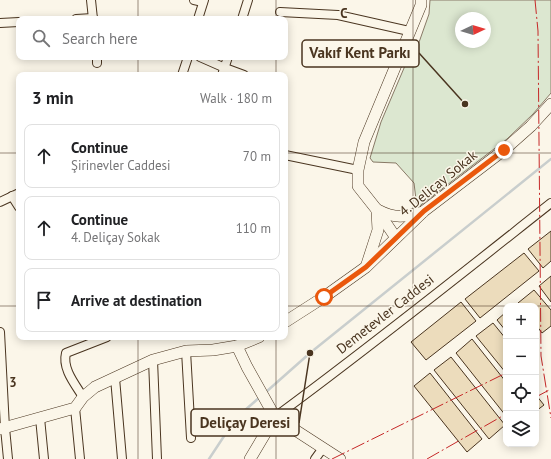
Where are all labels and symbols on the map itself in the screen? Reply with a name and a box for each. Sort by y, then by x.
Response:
text: C [340,5,348,22]
north arrow [455,12,491,48]
callout: Vakıf Kent Parkı [302,40,419,67]
text: Vakıf Kent Parkı [308,43,411,62]
route end [495,141,513,159]
street label: 4. Deliçay Sokak [395,146,481,220]
street label: Demetevler Caddesi [333,270,437,358]
route start [315,288,333,306]
text: 3 [9,374,17,391]
callout: Deliçay Deresi [191,409,299,436]
text: Deliçay Deresi [200,413,290,432]

